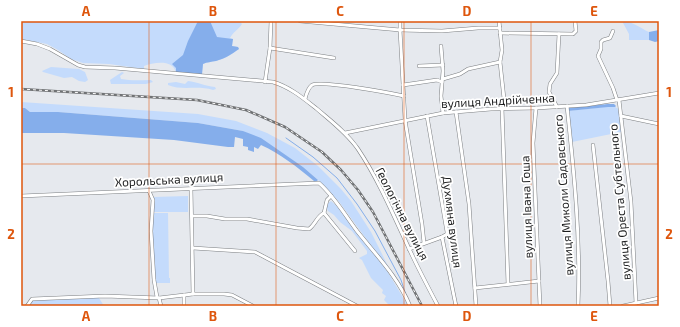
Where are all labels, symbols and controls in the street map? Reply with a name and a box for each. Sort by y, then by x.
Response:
text: A [82,3,91,19]
text: B [209,3,217,19]
text: C [336,3,344,19]
text: D [463,3,472,19]
text: E [590,3,598,19]
text: 1 [8,84,14,100]
text: 1 [666,84,672,100]
street label: вулиця Андрійченка [441,90,555,111]
street label: вулиця Миколи Садовського [550,114,577,276]
street label: вулиця Ореста Субтельного [605,123,634,281]
street label: вулиця Івана Гоша [517,155,536,259]
street label: Геологічна вулиця [373,165,432,263]
street label: Хорольська вулиця [114,169,224,190]
street label: Духмяна вулиця [439,175,466,269]
text: 2 [7,226,15,242]
text: 2 [665,226,673,242]
text: A [82,308,91,324]
text: B [209,308,217,324]
text: C [336,308,344,324]
text: D [463,308,472,324]
text: E [590,308,598,324]

